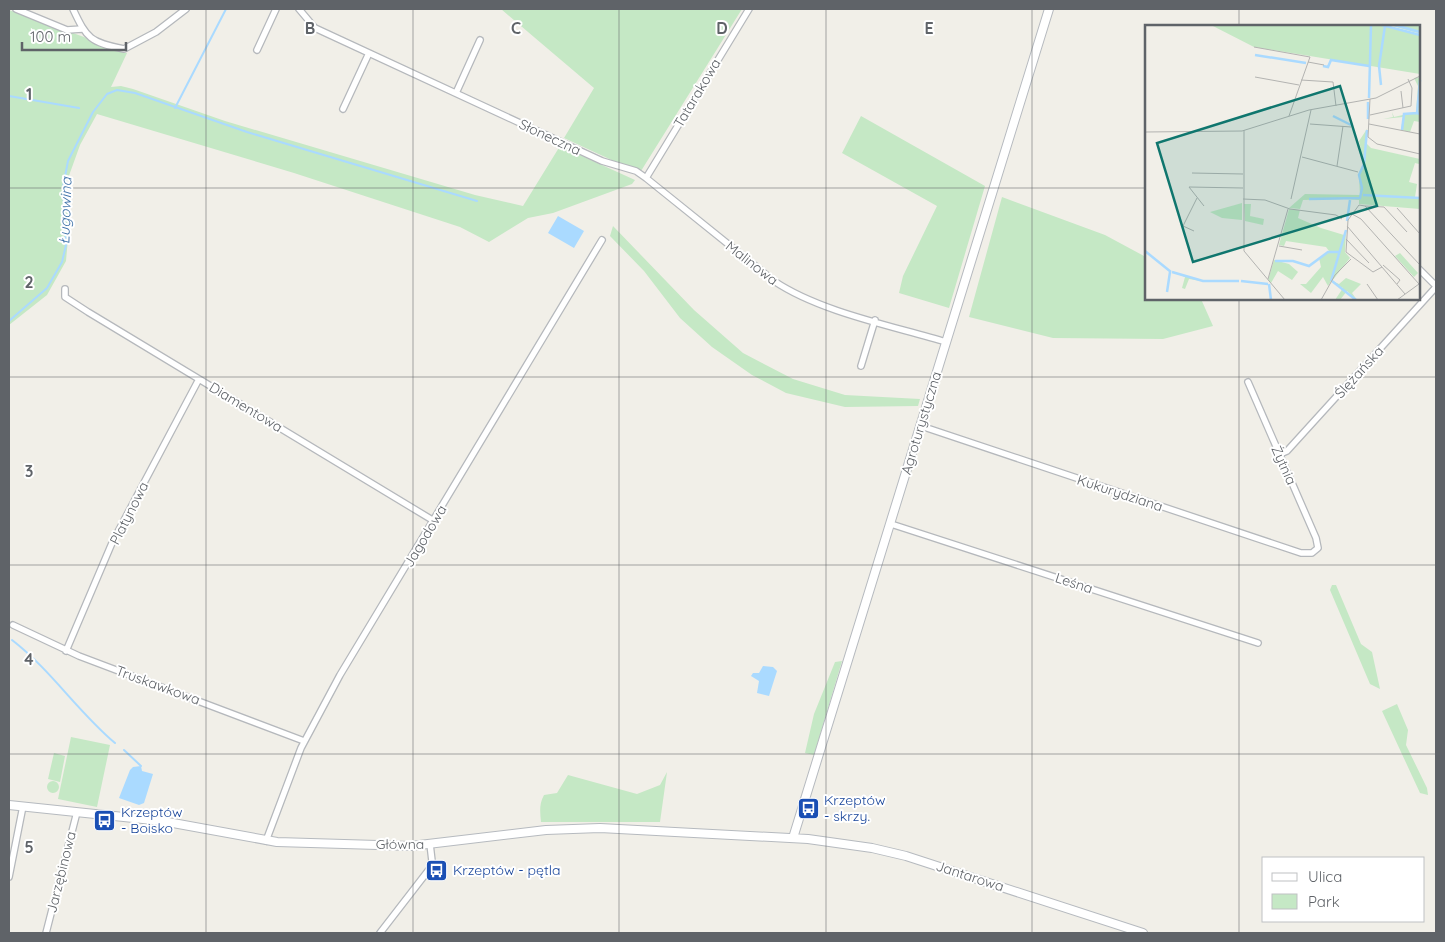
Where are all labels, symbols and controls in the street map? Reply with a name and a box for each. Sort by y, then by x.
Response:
text: B [305,18,315,38]
text: C [511,18,521,38]
text: D [716,18,728,38]
text: E [924,18,934,38]
scale bar [22,20,126,52]
inset map [1145,25,1420,300]
text: 100 m [30,27,71,46]
street label: Tatarakowa [669,55,725,131]
text: 1 [26,84,32,104]
street label: Słoneczna [516,115,584,159]
water label: Ługowina [54,176,76,245]
street label: Malinowa [722,237,782,289]
text: 2 [24,272,34,292]
street label: Ślężańska [1331,342,1387,402]
street label: Agroturystyczna [897,369,945,477]
street label: Diamentowa [206,378,286,436]
street label: Żytnia [1267,442,1301,488]
text: 3 [25,461,33,481]
street label: Kukurydziana [1075,471,1165,515]
street label: Platynowa [105,478,153,548]
street label: Jagodowa [399,502,451,570]
street label: Leśna [1053,568,1095,598]
text: 4 [24,649,34,669]
street label: Truskawkowa [113,661,203,709]
place label: Krzeptów - skrzy. [824,791,886,825]
bus stop icon: Krzeptów - skrzy. [796,796,820,820]
place label: Krzeptów - Boisko [121,803,183,837]
bus stop icon: Krzeptów - Boisko [93,808,117,832]
street label: Jarzębinowa [42,829,80,915]
street label: Główna [376,835,424,853]
text: 5 [24,837,34,857]
street label: Jantarowa [934,857,1006,895]
legend [1262,857,1425,922]
bus stop icon: Krzeptów - pętla [425,858,449,882]
place label: Krzeptów - pętla [453,861,560,879]
text: Ulica [1308,867,1342,886]
text: Park [1308,892,1340,911]

